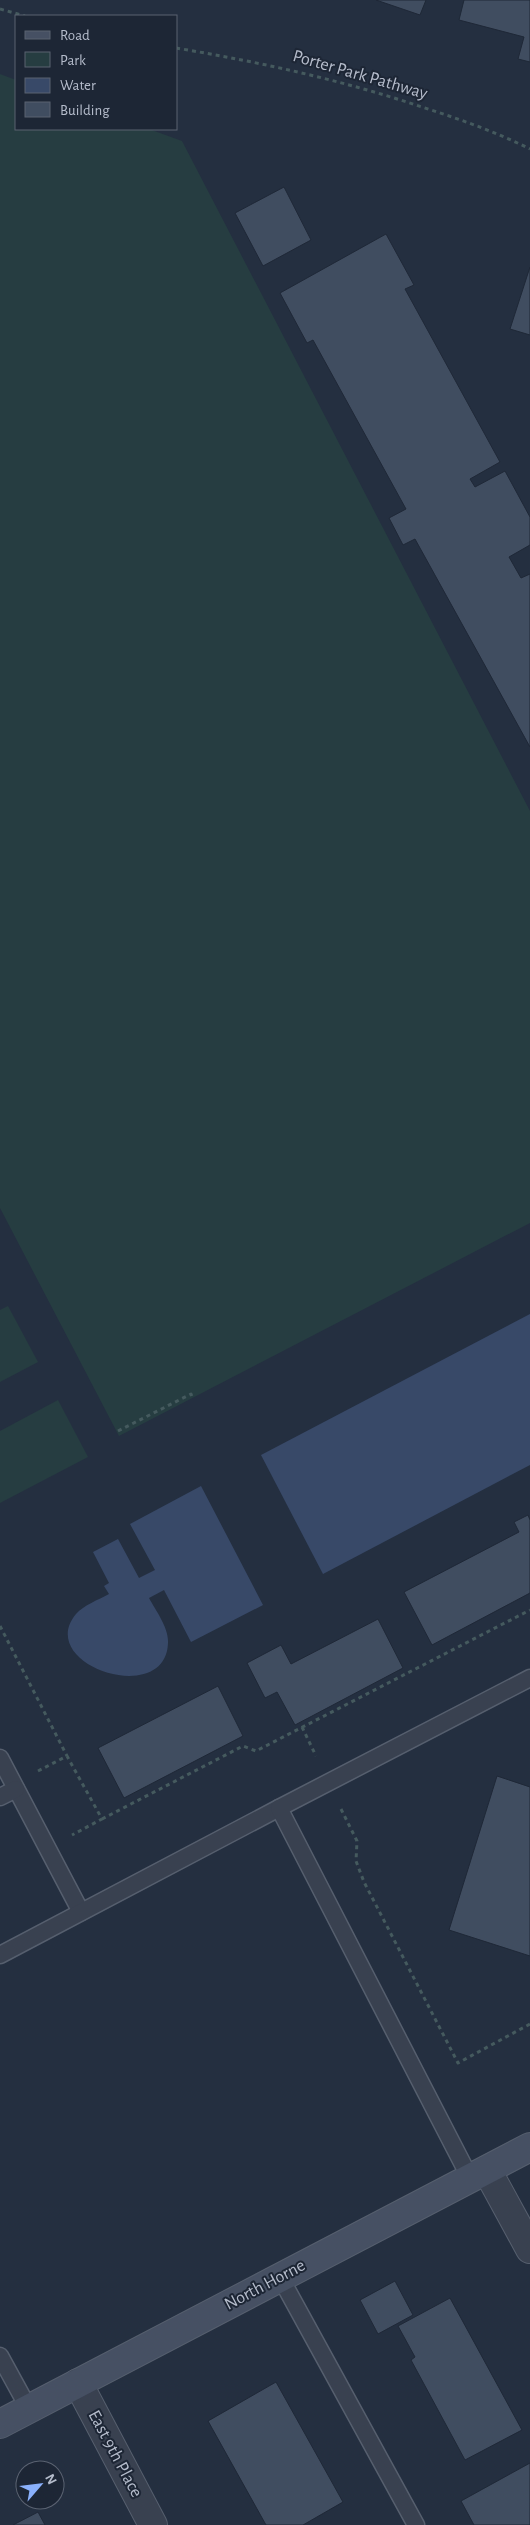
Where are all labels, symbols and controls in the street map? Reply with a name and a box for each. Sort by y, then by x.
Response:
legend [15,15,178,130]
text: Road [60,28,90,43]
street label: Porter Park Pathway [291,47,430,103]
text: Park [60,53,86,68]
text: Water [60,78,96,93]
text: Building [60,103,110,118]
street label: North Horne [222,2256,308,2314]
street label: East 9th Place [85,2407,145,2501]
north arrow [15,2460,65,2510]
text: N [42,2472,59,2487]

